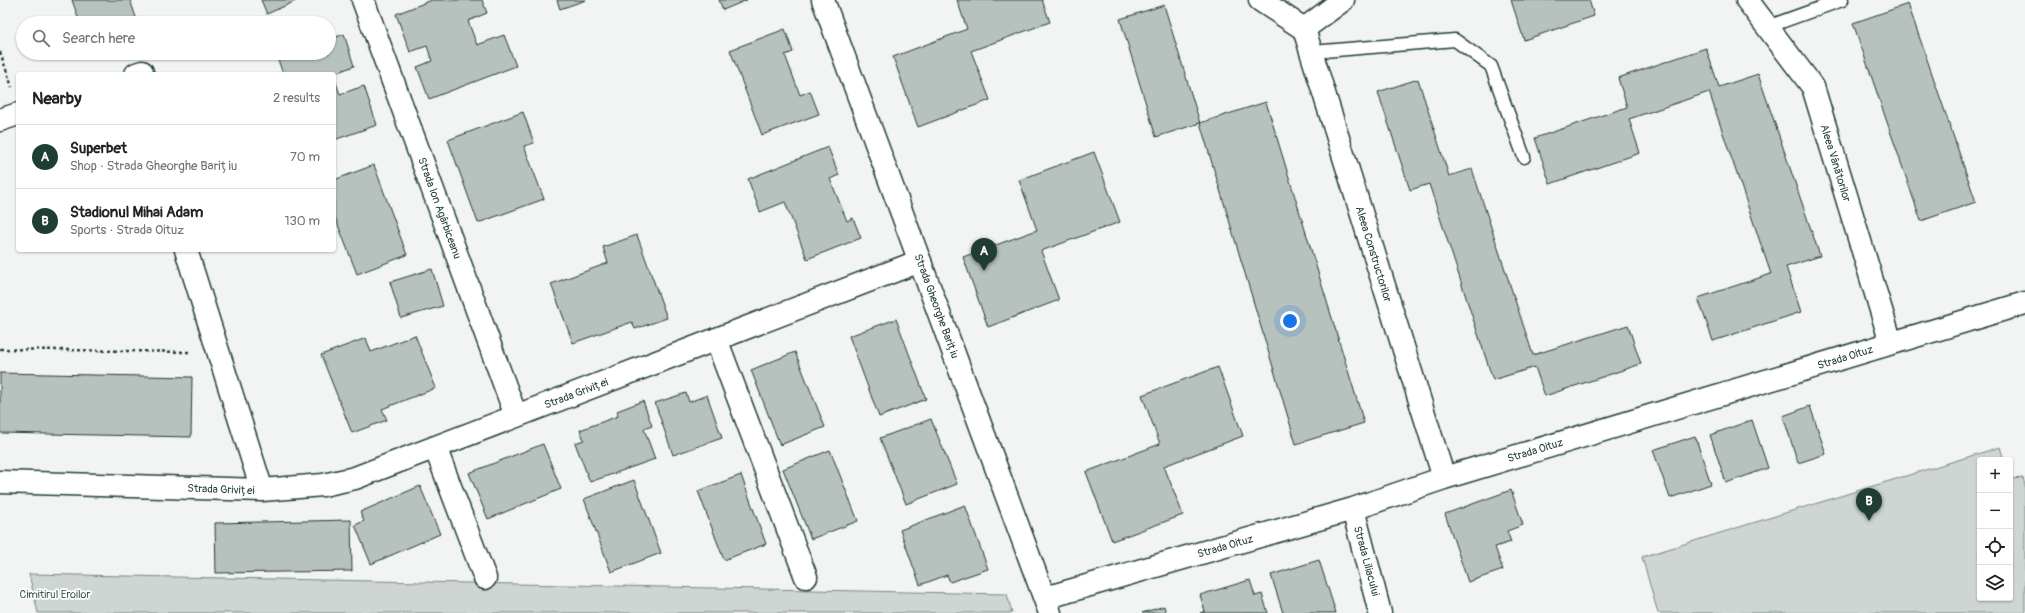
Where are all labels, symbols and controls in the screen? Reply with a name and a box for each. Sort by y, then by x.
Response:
search box [16,16,336,60]
icon: search [30,27,52,49]
text: Search here [62,29,135,48]
text: Nearby [32,88,81,109]
text: 2 results [273,90,320,106]
street label: Aleea Vânătorilor [1818,123,1854,204]
text: Superbet [70,139,127,158]
text: A [41,149,49,165]
text: 70 m [290,149,320,165]
street label: Strada Ion Agârbiceanu [415,156,464,261]
text: Shop · Strada Gheorghe Barițiu [70,158,237,174]
text: Stadionul Mihai Adam [70,203,203,222]
street label: Aleea Constructorilor [1353,205,1394,304]
text: B [41,213,49,229]
text: 130 m [284,213,320,229]
text: Sports · Strada Oituz [70,222,184,238]
pin: A [971,238,997,271]
street label: Strada Gheorghe Barițiu [912,252,962,360]
your location [1280,311,1300,331]
street label: Strada Oituz [1816,343,1875,372]
street label: Strada Griviței [542,375,610,412]
street label: Strada Oituz [1506,436,1565,465]
map controls [1977,457,2013,601]
button: + [1977,457,2013,493]
street label: Strada Griviței [187,482,255,497]
pin: B [1856,488,1882,521]
button: − [1977,493,2013,529]
street label: Strada Liliacului [1351,525,1382,598]
button: locate [1977,529,2013,565]
street label: Strada Oituz [1196,532,1255,561]
button: layers [1977,565,2013,601]
park label: Cimitirul Eroilor [20,588,90,601]

